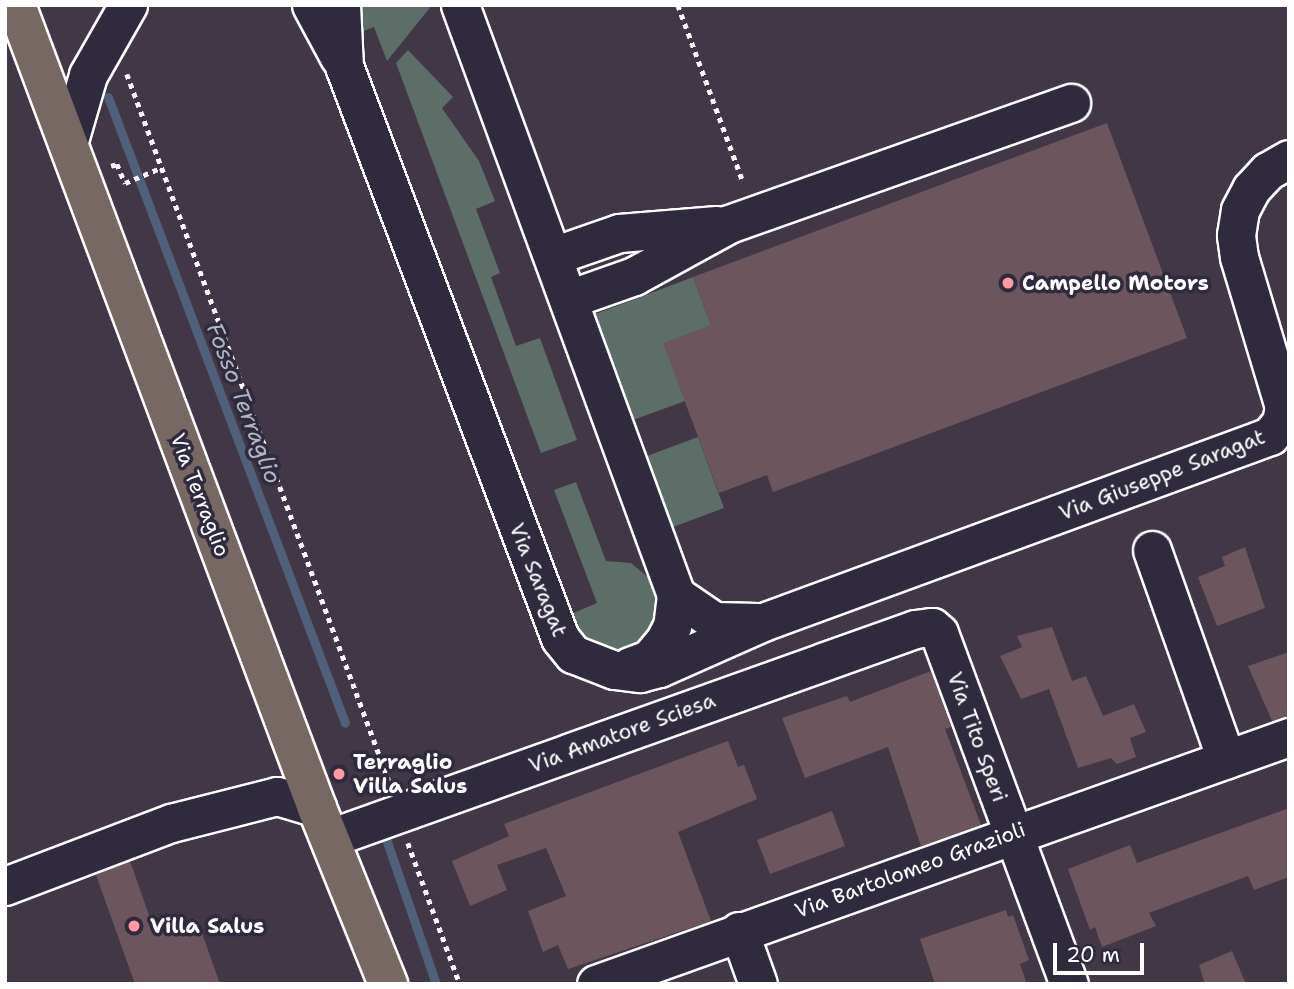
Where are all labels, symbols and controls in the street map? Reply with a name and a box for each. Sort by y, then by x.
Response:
place label: Campello Motors [1022,270,1209,296]
marker: Campello Motors [1000,275,1016,291]
water label: Fosso Terraglio [201,319,287,487]
street label: Via Giuseppe Saragat [1056,424,1268,526]
street label: Via Terraglio [165,430,235,560]
street label: Via Saragat [504,519,572,641]
street label: Via Tito Speri [942,669,1012,805]
street label: Via Amatore Sciesa [525,688,719,778]
place label: Terraglio Villa Salus [353,749,467,799]
marker: Terraglio Villa Salus [331,766,347,782]
street label: Via Bartolomeo Grazioli [791,817,1029,923]
place label: Villa Salus [150,913,264,939]
marker: Villa Salus [124,916,144,936]
scale bar [1056,930,1147,974]
text: 20 m [1066,941,1120,969]

